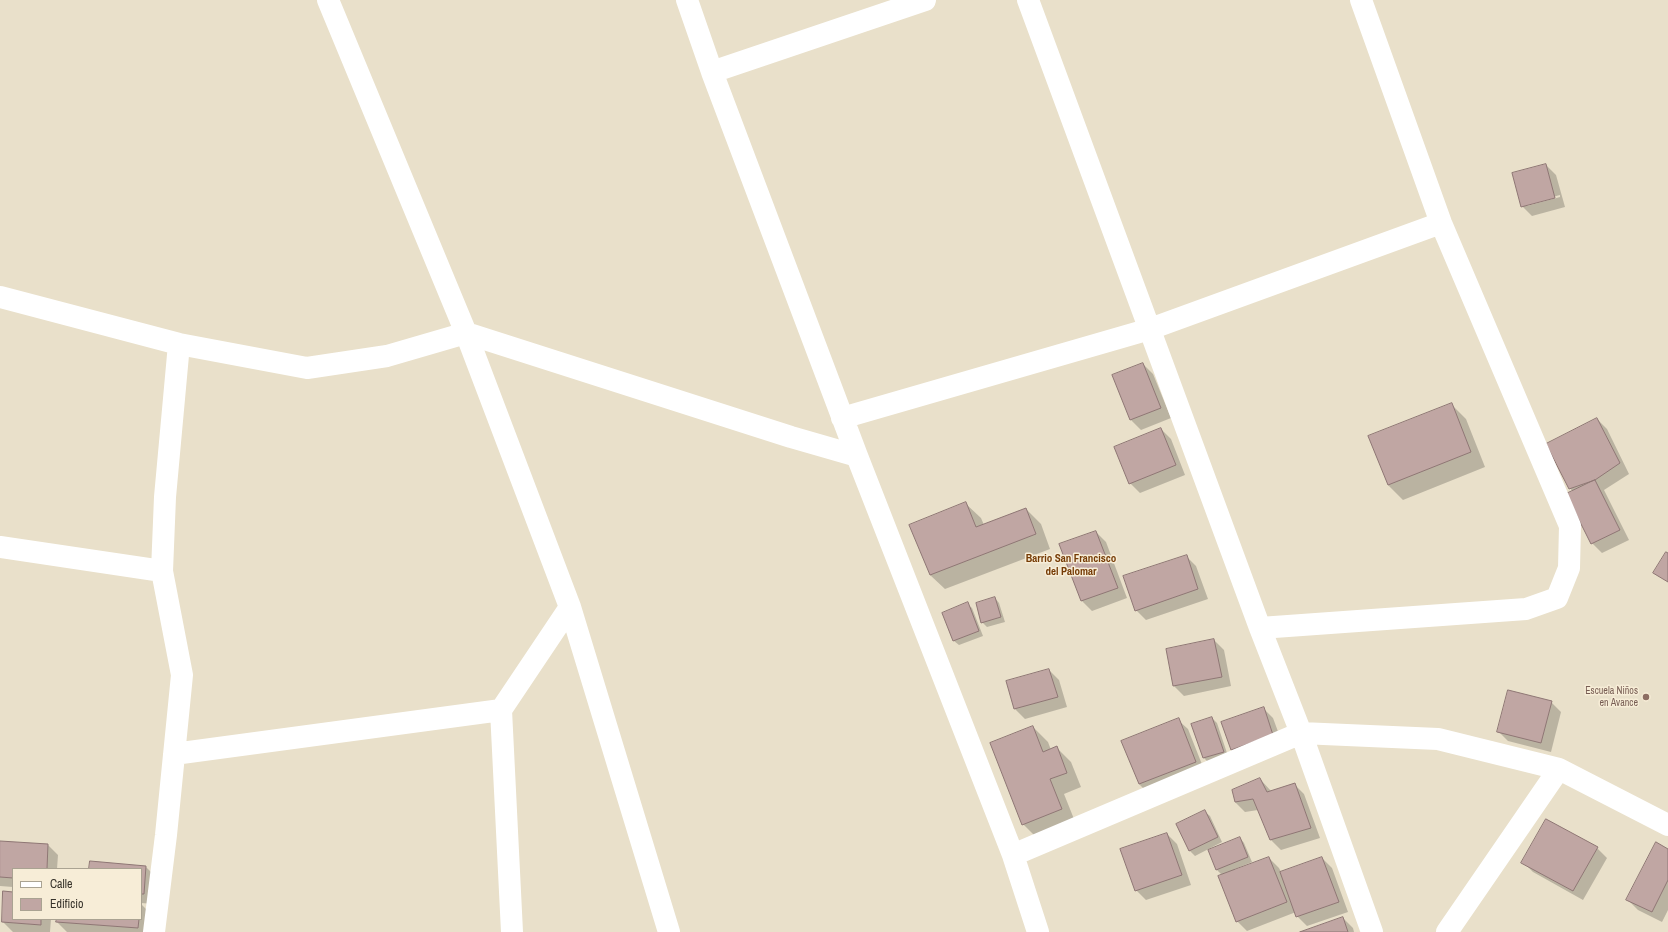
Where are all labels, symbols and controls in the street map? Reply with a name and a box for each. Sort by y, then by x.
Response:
district label: Barrio San Francisco del Palomar [1026,552,1116,578]
place label: Escuela Niños en Avance [1585,685,1638,708]
marker: Escuela Niños en Avance [1641,692,1651,702]
legend [12,868,142,920]
text: Calle [50,876,72,892]
text: Edificio [50,896,83,912]

